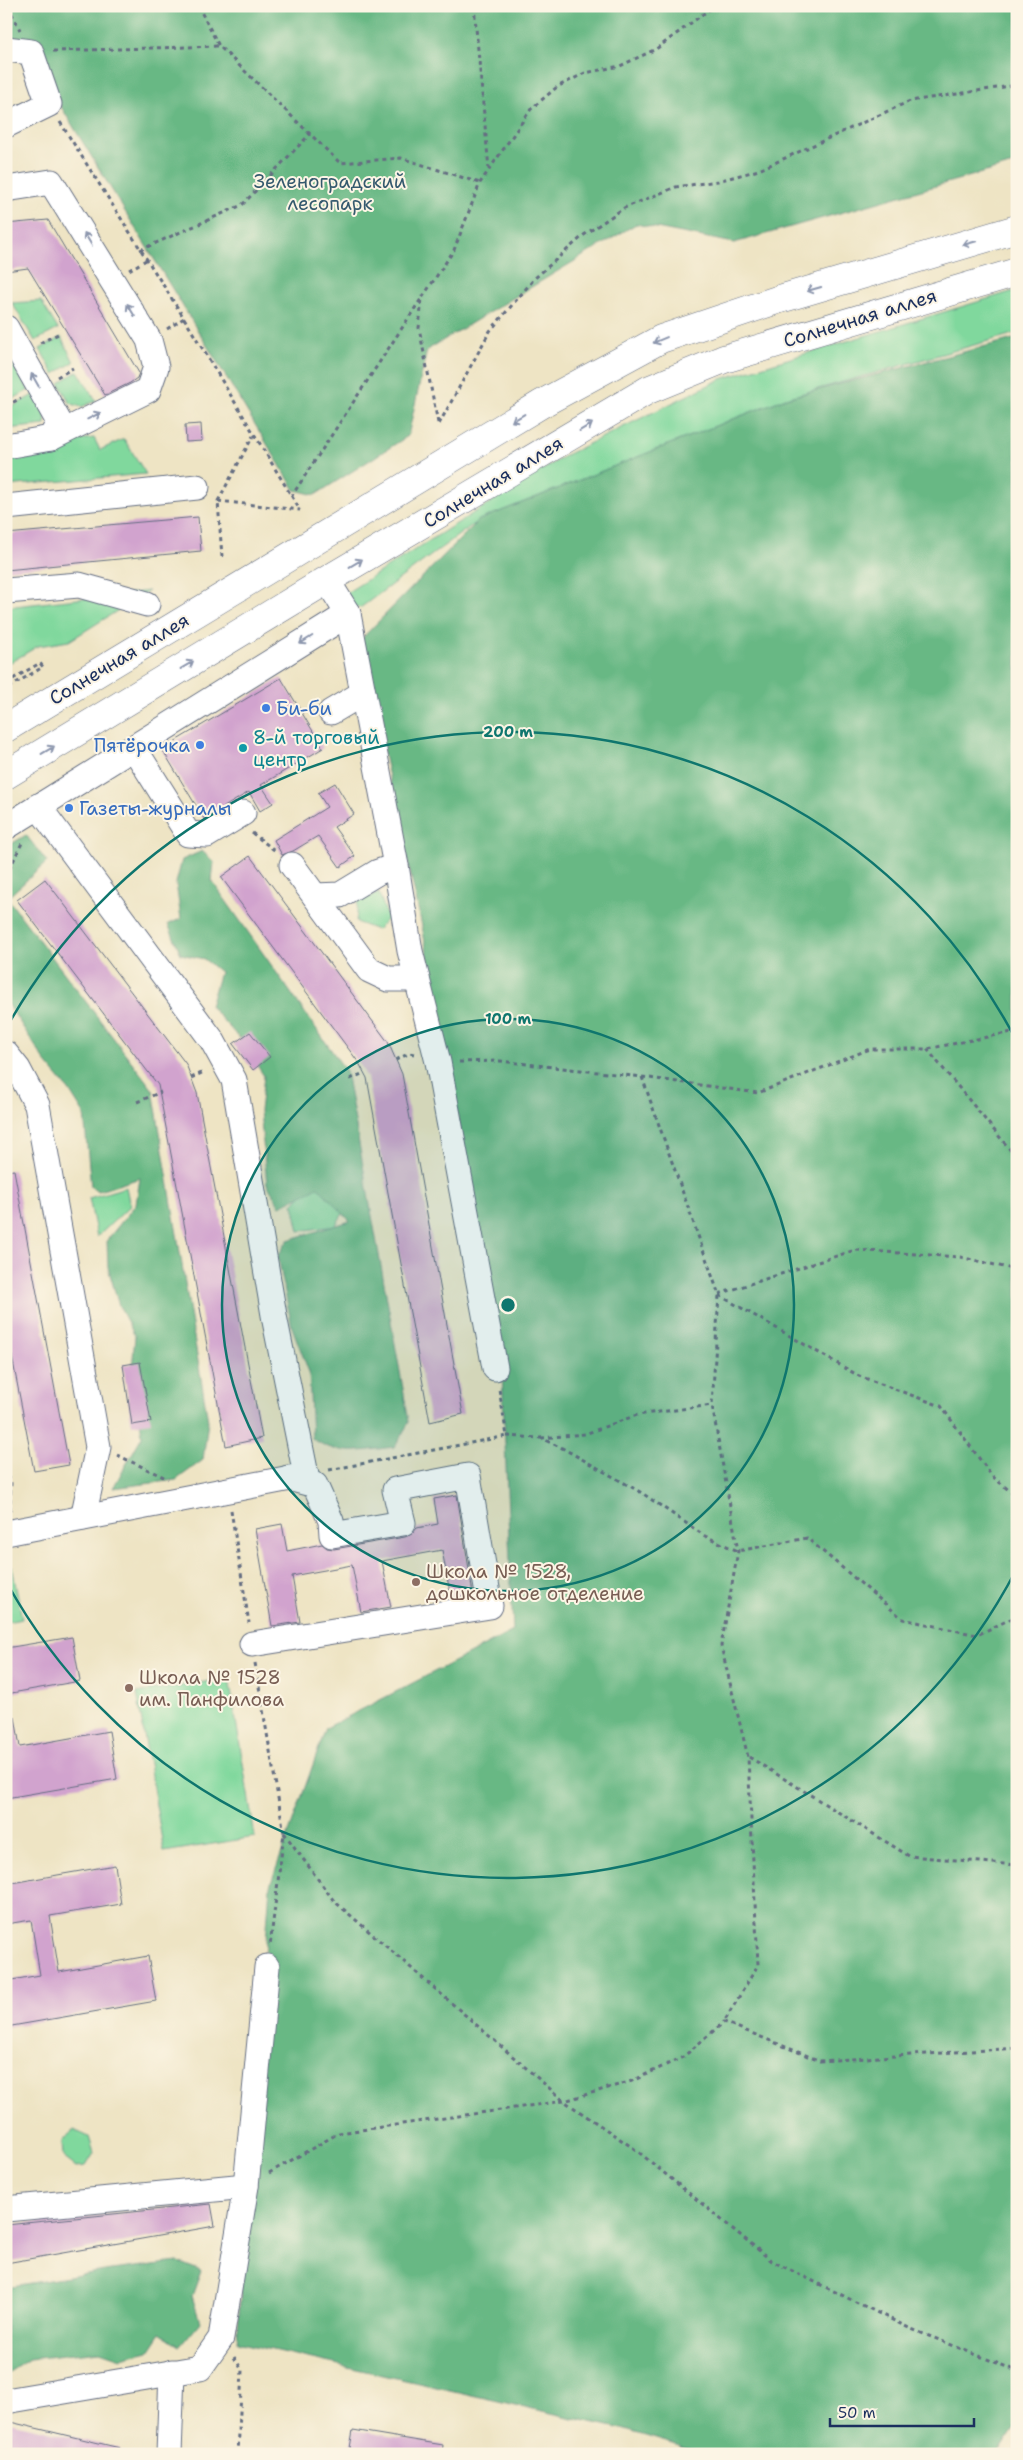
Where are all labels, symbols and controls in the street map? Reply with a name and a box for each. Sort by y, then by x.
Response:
park label: Зеленоградский лесопарк [254,169,406,216]
one-way arrow [82,232,92,246]
one-way arrow [962,239,978,249]
street label: Солнечная аллея [780,283,940,353]
one-way arrow [807,285,823,295]
one-way arrow [126,304,136,318]
one-way arrow [653,336,668,346]
one-way arrow [29,373,39,387]
one-way arrow [87,411,102,421]
one-way arrow [511,414,525,424]
one-way arrow [578,421,592,431]
street label: Солнечная аллея [418,430,568,534]
one-way arrow [348,558,362,568]
street label: Солнечная аллея [44,607,194,711]
one-way arrow [300,635,314,645]
one-way arrow [179,660,193,670]
place label: Би-би [276,696,332,721]
marker: Би-би [260,702,272,714]
text: 200 m [483,722,533,742]
place label: 8-й торговый центр [253,725,380,772]
place label: Пятёрочка [94,733,190,758]
marker: Пятёрочка [194,739,206,751]
marker: 8-й торговый центр [237,742,249,754]
one-way arrow [40,745,54,755]
place label: Газеты-журналы [79,796,231,821]
marker: Газеты-журналы [63,802,75,814]
text: 100 m [485,1009,531,1029]
centre of rings [499,1296,517,1314]
place label: Школа № 1528, дошкольное отделение [426,1559,644,1606]
marker: Школа № 1528, дошкольное отделение [410,1576,422,1588]
place label: Школа № 1528 им. Панфилова [139,1665,284,1712]
marker: Школа № 1528 им. Панфилова [123,1682,135,1694]
scale bar [830,2395,974,2427]
text: 50 m [838,2403,876,2423]

